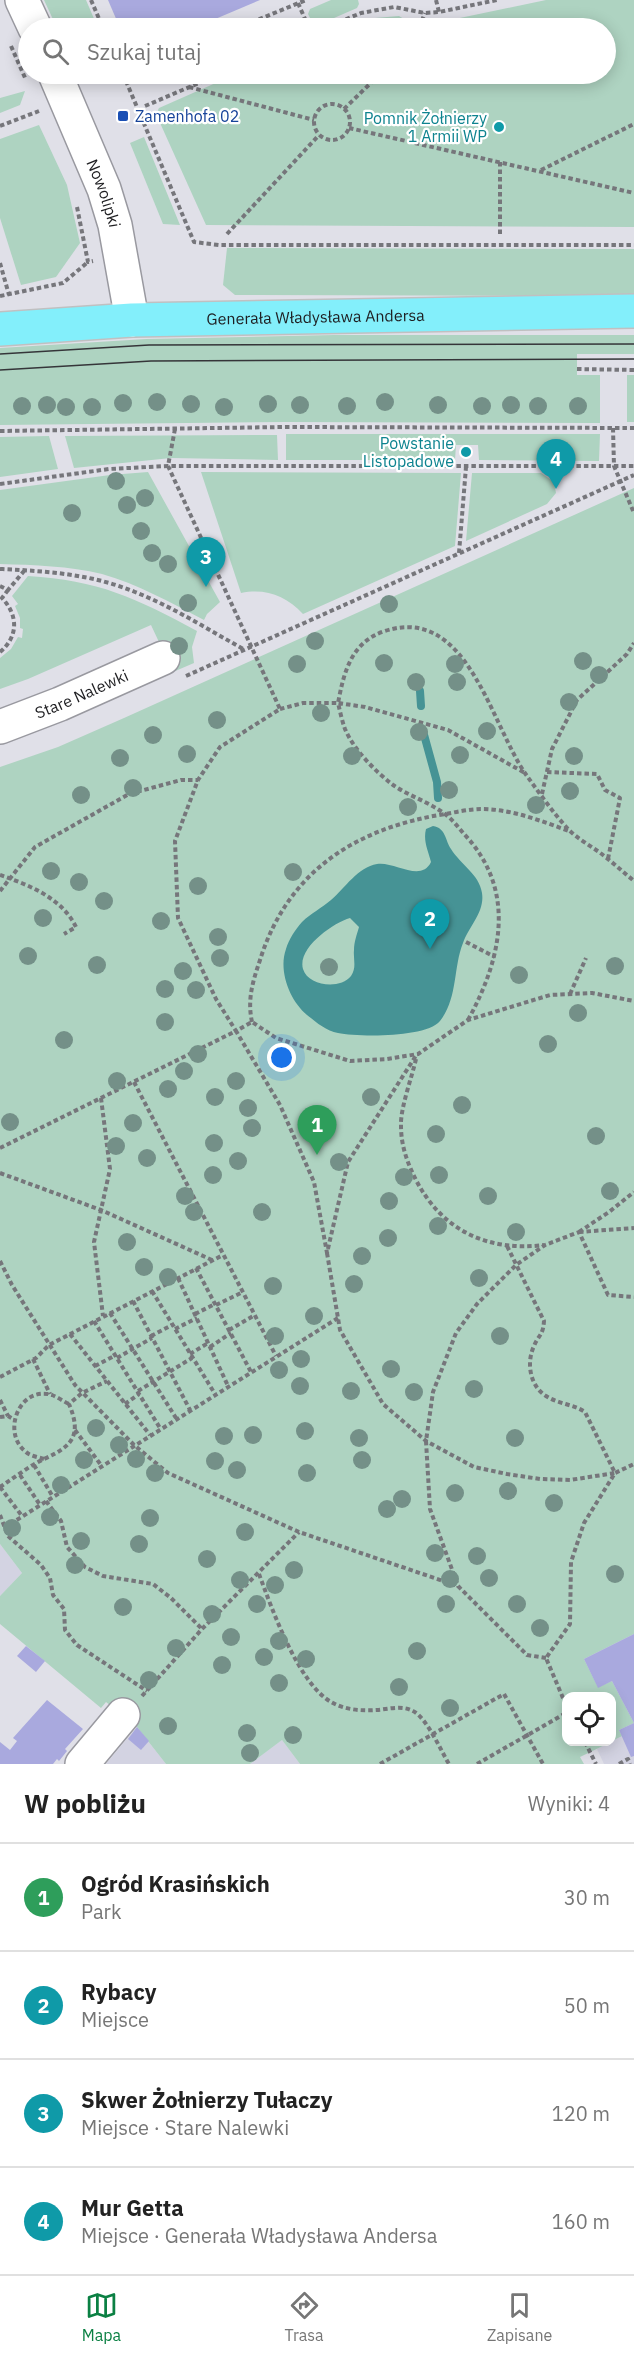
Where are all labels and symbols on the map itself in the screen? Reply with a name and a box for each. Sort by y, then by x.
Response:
place label: Zamenhofa 02 [135,106,239,126]
place label: Pomnik Żołnierzy 1 Armii WP [364,108,487,146]
marker: Zamenhofa 02 [116,109,130,123]
marker: Pomnik Żołnierzy 1 Armii WP [492,120,506,134]
street label: Nowolipki [82,156,125,229]
street label: Generała Władysława Andersa [206,305,425,329]
place label: Powstanie Listopadowe [363,433,454,471]
pin: 4 [536,440,576,489]
marker: Powstanie Listopadowe [459,445,473,459]
pin: 3 [186,538,226,587]
street label: Stare Nalewki [32,665,131,723]
pin: 2 [410,900,450,949]
your location [267,1043,296,1072]
pin: 1 [298,1106,336,1155]

